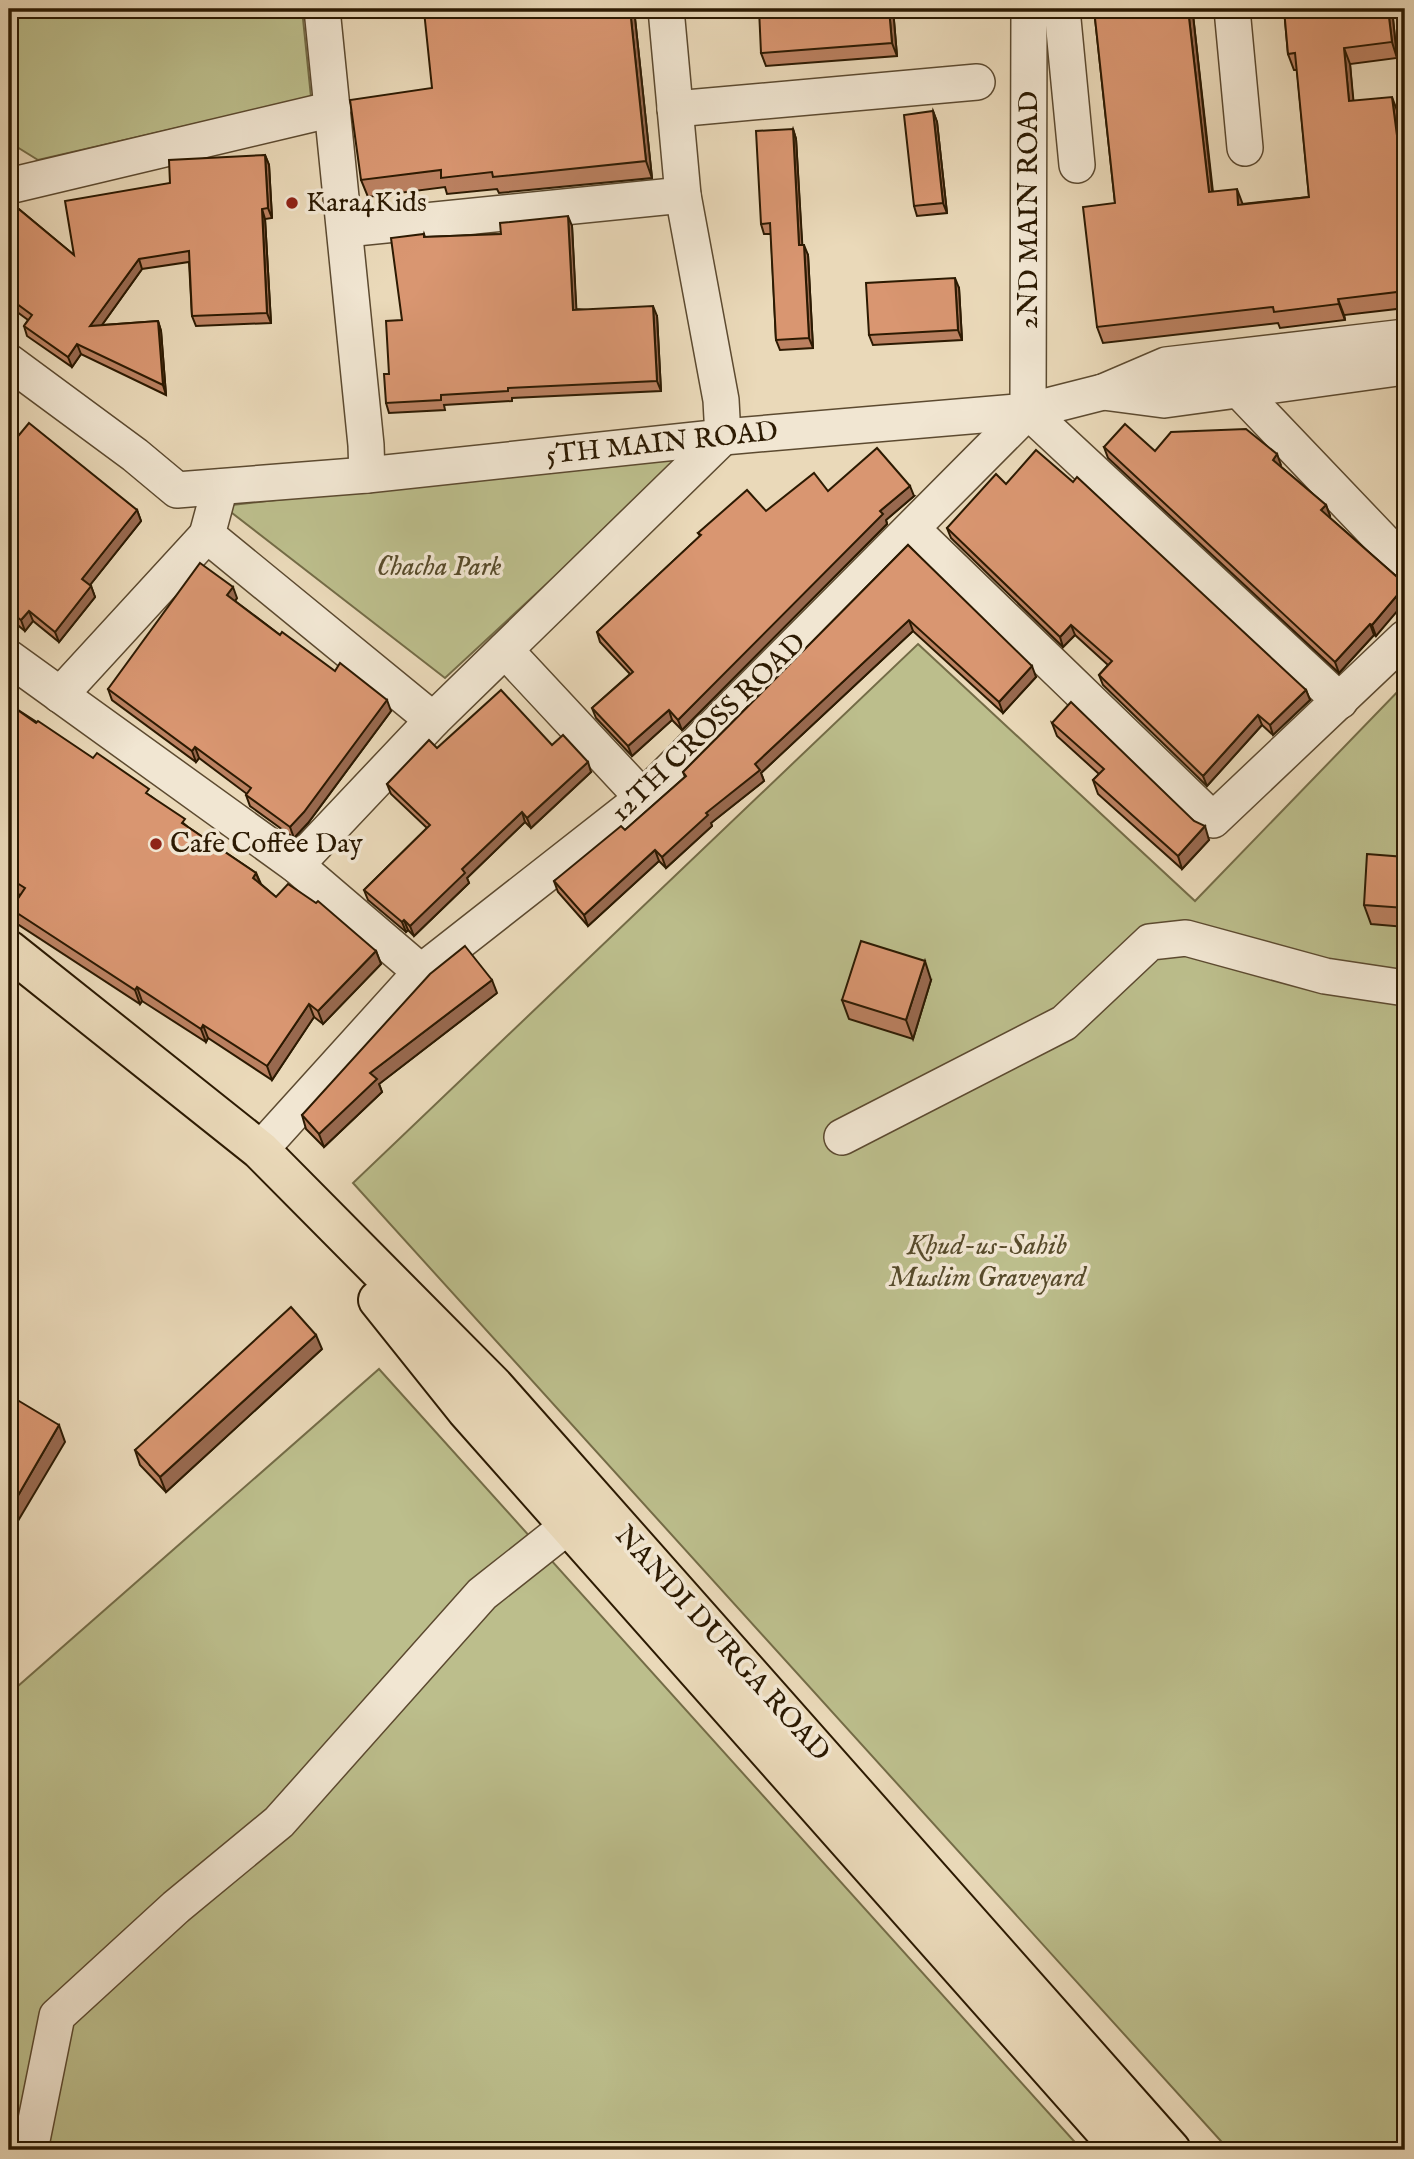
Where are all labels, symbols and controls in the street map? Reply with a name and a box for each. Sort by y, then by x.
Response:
street label: 2ND MAIN ROAD [1012,91,1047,329]
place label: Kara4Kids [306,186,427,221]
marker: Kara4Kids [284,195,300,211]
street label: 5TH MAIN ROAD [544,414,780,474]
park label: Chacha Park [376,550,502,585]
street label: 12TH CROSS ROAD [604,626,814,830]
place label: Cafe Coffee Day [170,827,363,862]
marker: Cafe Coffee Day [148,836,164,852]
park label: Khud-us-Sahib Muslim Graveyard [888,1229,1087,1296]
street label: NANDI DURGA ROAD [607,1519,837,1769]

